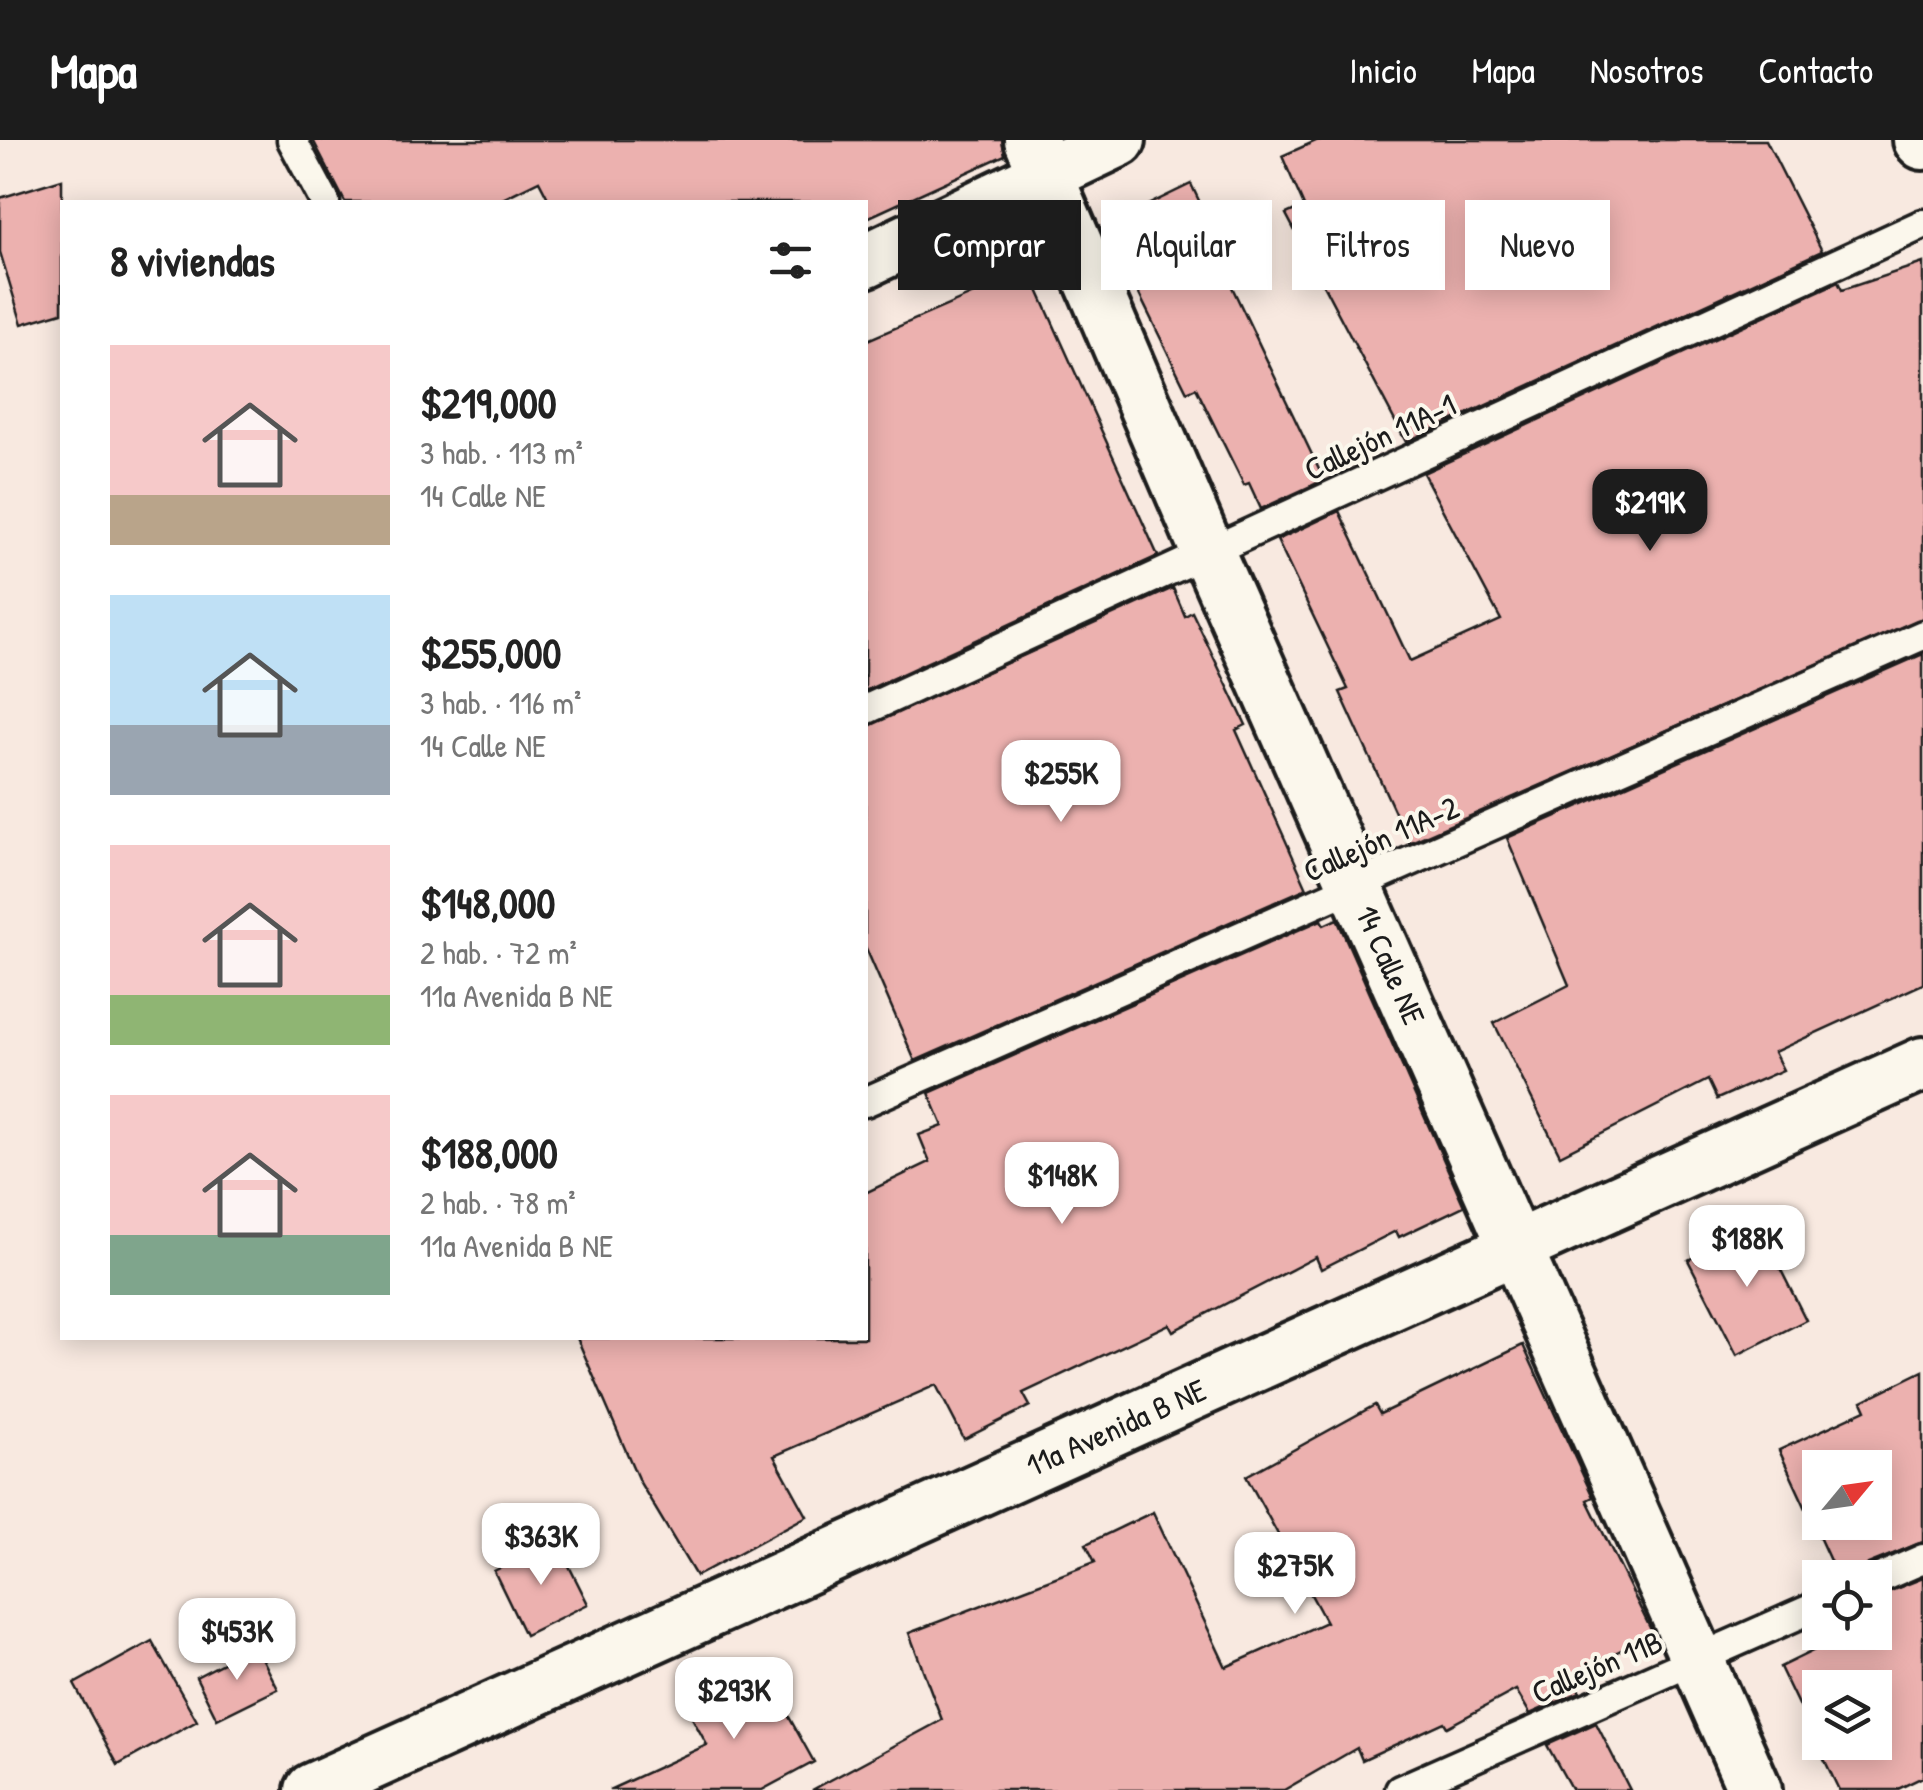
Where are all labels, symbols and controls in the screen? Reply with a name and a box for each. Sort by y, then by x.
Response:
text: Mapa [50,38,137,103]
text: Inicio [1349,47,1417,94]
text: Mapa [1472,47,1535,94]
text: Nosotros [1590,47,1703,94]
text: Contacto [1758,47,1873,94]
chip: Comprar [898,200,1081,290]
chip: Alquilar [1101,200,1272,290]
chip: Filtros [1292,200,1445,290]
chip: Nuevo [1465,200,1610,290]
text: 8 viviendas [110,232,275,289]
icon: filters [763,233,818,288]
text: $219,000 [420,374,557,431]
street label: Callejón 11A-1 [1297,383,1462,490]
icon: home [190,385,310,505]
text: 3 hab. · 113 m² [420,431,583,474]
pin: $219K [1580,469,1720,554]
text: 14 Calle NE [420,474,546,517]
text: $219K [1614,480,1686,523]
text: $255,000 [420,624,561,681]
icon: home [190,635,310,755]
text: 3 hab. · 116 m² [420,681,581,724]
text: 14 Calle NE [420,724,546,767]
pin: $255K [991,740,1131,825]
text: $255K [1023,751,1099,794]
street label: Callejón 11A-2 [1296,785,1465,892]
text: $148,000 [420,874,555,931]
icon: home [190,885,310,1005]
street label: 14 Calle NE [1346,899,1436,1031]
text: 2 hab. · 72 m² [420,931,577,974]
text: 11a Avenida B NE [420,974,613,1017]
text: $188,000 [420,1124,558,1181]
icon: home [190,1135,310,1255]
pin: $148K [992,1142,1132,1227]
text: $148K [1027,1153,1097,1196]
text: 2 hab. · 78 m² [420,1181,576,1224]
pin: $188K [1677,1205,1817,1290]
text: $188K [1711,1216,1783,1259]
text: 11a Avenida B NE [420,1224,613,1267]
street label: 11a Avenida B NE [1019,1368,1213,1486]
north arrow [1802,1450,1892,1540]
map controls [1802,1450,1892,1760]
pin: $363K [471,1503,611,1588]
text: $363K [504,1514,578,1557]
pin: $275K [1225,1532,1365,1617]
text: $275K [1256,1543,1334,1586]
button: locate [1802,1560,1892,1650]
pin: $453K [167,1598,307,1683]
text: $453K [201,1609,273,1652]
street label: Callejón 11B [1525,1620,1669,1713]
pin: $293K [664,1657,804,1742]
text: $293K [697,1668,771,1711]
button: layers [1802,1670,1892,1760]

